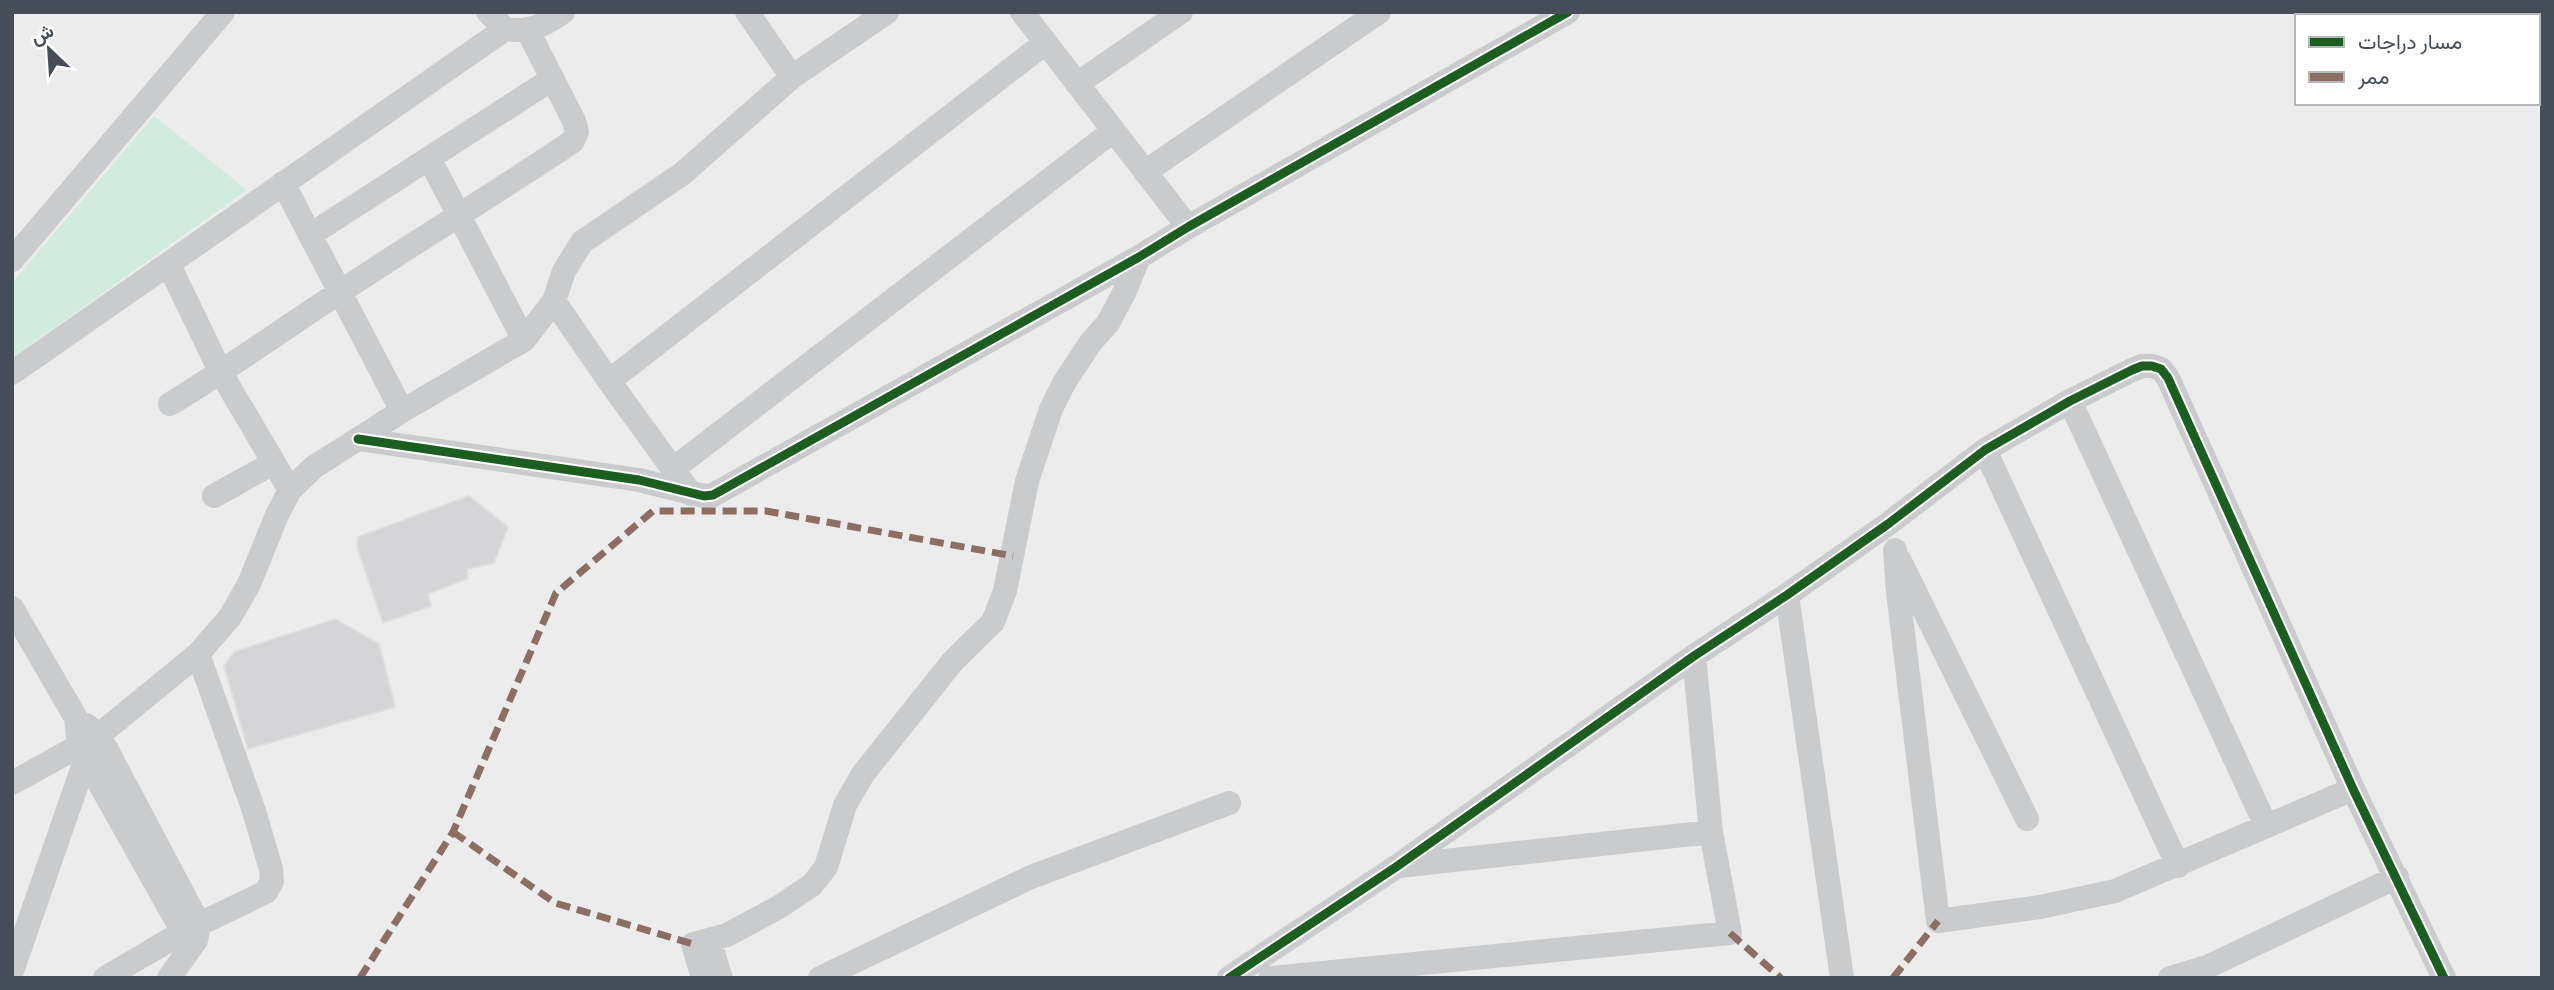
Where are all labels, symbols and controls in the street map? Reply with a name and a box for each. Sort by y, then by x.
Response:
north arrow [14,14,84,84]
legend [2295,14,2540,105]
text: ش [26,18,57,49]
text: مسار دراجات [2358,28,2462,55]
text: ممر [2357,63,2389,90]

